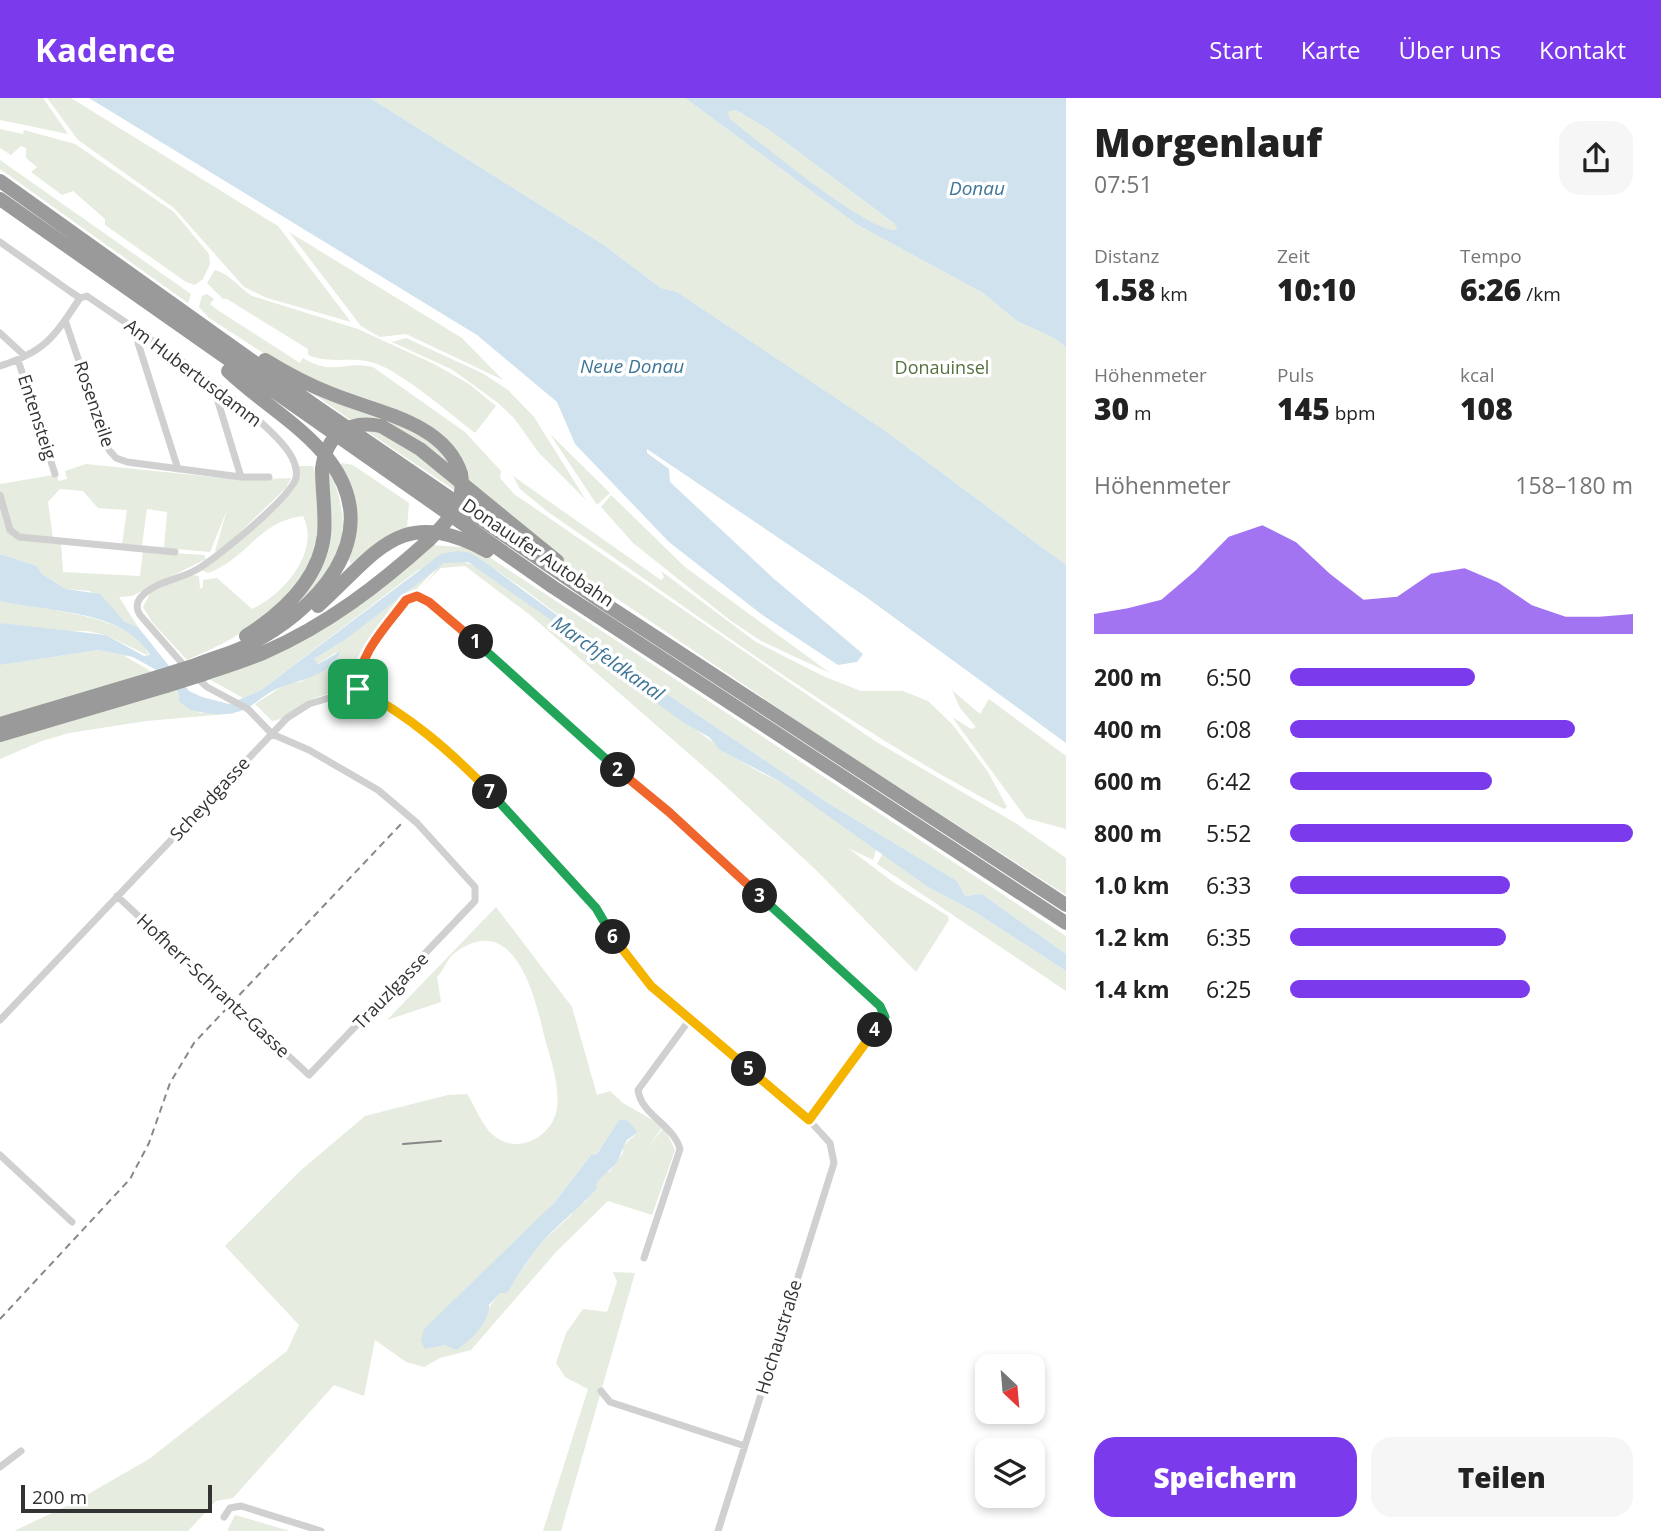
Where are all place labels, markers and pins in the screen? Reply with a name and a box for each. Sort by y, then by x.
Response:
pin: 1 [458,624,494,660]
pin [328,659,388,719]
pin: 2 [600,752,636,788]
pin: 7 [472,774,508,810]
pin: 3 [742,878,778,914]
pin: 6 [596,920,630,954]
pin: 4 [858,1012,892,1048]
pin: 5 [732,1052,766,1086]

